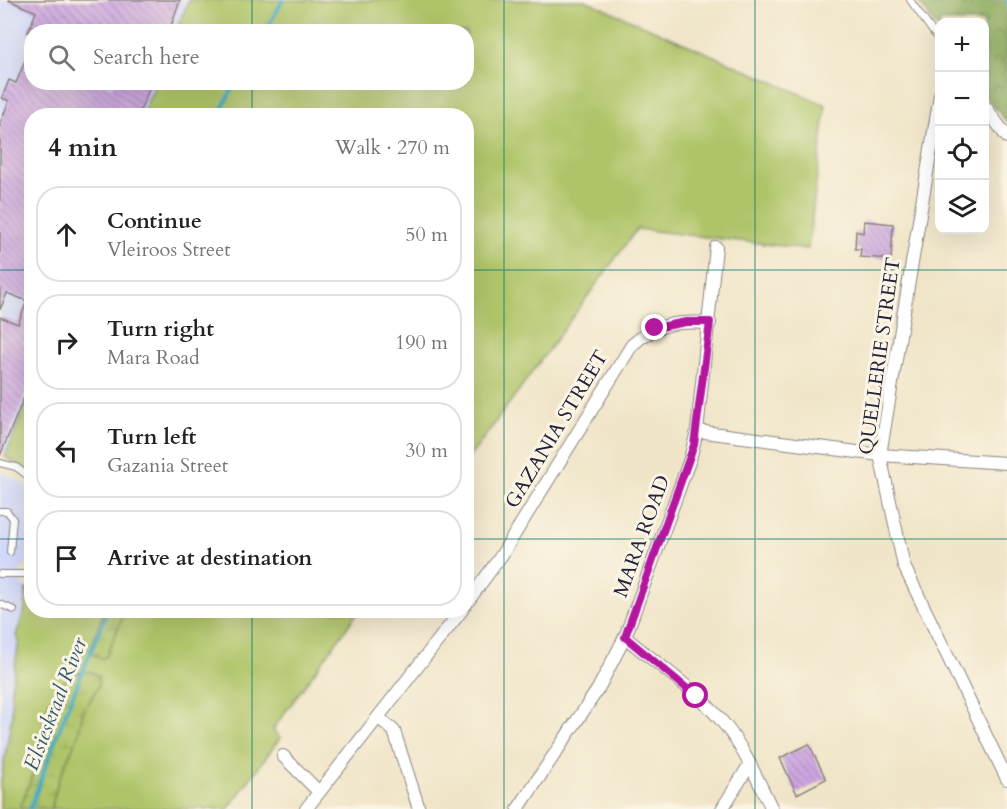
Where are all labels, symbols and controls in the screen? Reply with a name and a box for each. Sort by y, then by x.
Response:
map controls [935,18,989,234]
button: + [935,18,989,72]
search box [24,24,474,90]
icon: search [45,41,78,74]
text: Search here [93,42,200,72]
button: − [935,72,989,126]
button: locate [935,126,989,180]
text: 4 min [48,130,117,165]
text: Walk · 270 m [335,134,450,161]
button: layers [935,180,989,234]
text: Continue [107,206,202,236]
icon: ahead [50,218,83,251]
text: 50 m [405,221,448,248]
text: Vleiroos Street [107,236,231,263]
street label: QUELLERIE STREET [852,255,907,456]
text: Turn right [107,314,214,344]
route end [641,314,667,340]
icon: right [50,326,83,359]
text: 190 m [395,329,448,356]
text: Mara Road [107,344,200,371]
street label: GAZANIA STREET [499,345,615,513]
text: Turn left [107,422,196,452]
icon: left [50,434,83,467]
text: 30 m [405,437,448,464]
text: Gazania Street [107,452,228,479]
street label: MARA ROAD [607,471,676,601]
icon: arrive [50,542,83,575]
text: Arrive at destination [107,543,312,573]
water label: Elsieskraal River [17,633,94,775]
route start [682,682,708,708]

